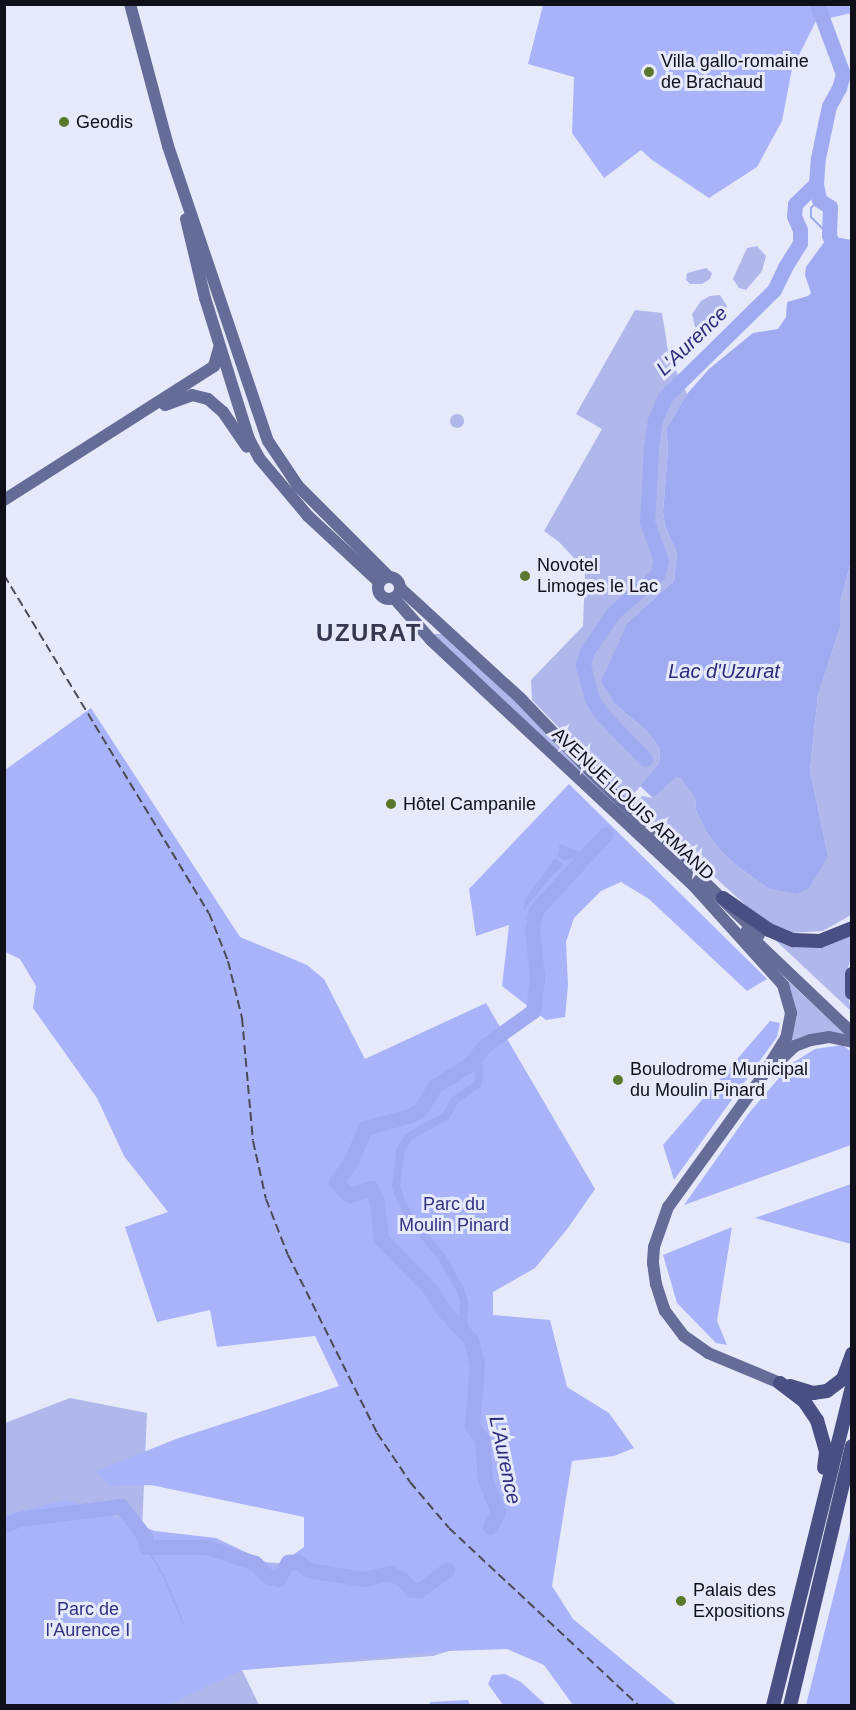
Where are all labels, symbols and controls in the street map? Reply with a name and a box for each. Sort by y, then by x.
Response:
place label: Villa gallo-romaine de Brachaud [661,51,809,94]
marker: Villa gallo-romaine de Brachaud [642,65,656,79]
place label: Geodis [76,111,133,133]
marker: Geodis [57,115,71,129]
water label: L'Aurence [651,301,733,381]
place label: Novotel Limoges le Lac [537,555,658,598]
marker: Novotel Limoges le Lac [518,569,532,583]
district label: UZURAT [316,619,422,647]
water label: Lac d'Uzurat [668,659,780,683]
street label: AVENUE LOUIS ARMAND [547,723,719,885]
place label: Hôtel Campanile [403,793,536,815]
marker: Hôtel Campanile [384,797,398,811]
place label: Boulodrome Municipal du Moulin Pinard [630,1059,808,1102]
marker: Boulodrome Municipal du Moulin Pinard [611,1073,625,1087]
park label: Parc du Moulin Pinard [399,1194,509,1236]
water label: L'Aurence [484,1414,526,1506]
place label: Palais des Expositions [693,1580,785,1622]
marker: Palais des Expositions [674,1594,688,1608]
park label: Parc de l'Aurence I [46,1599,130,1642]

